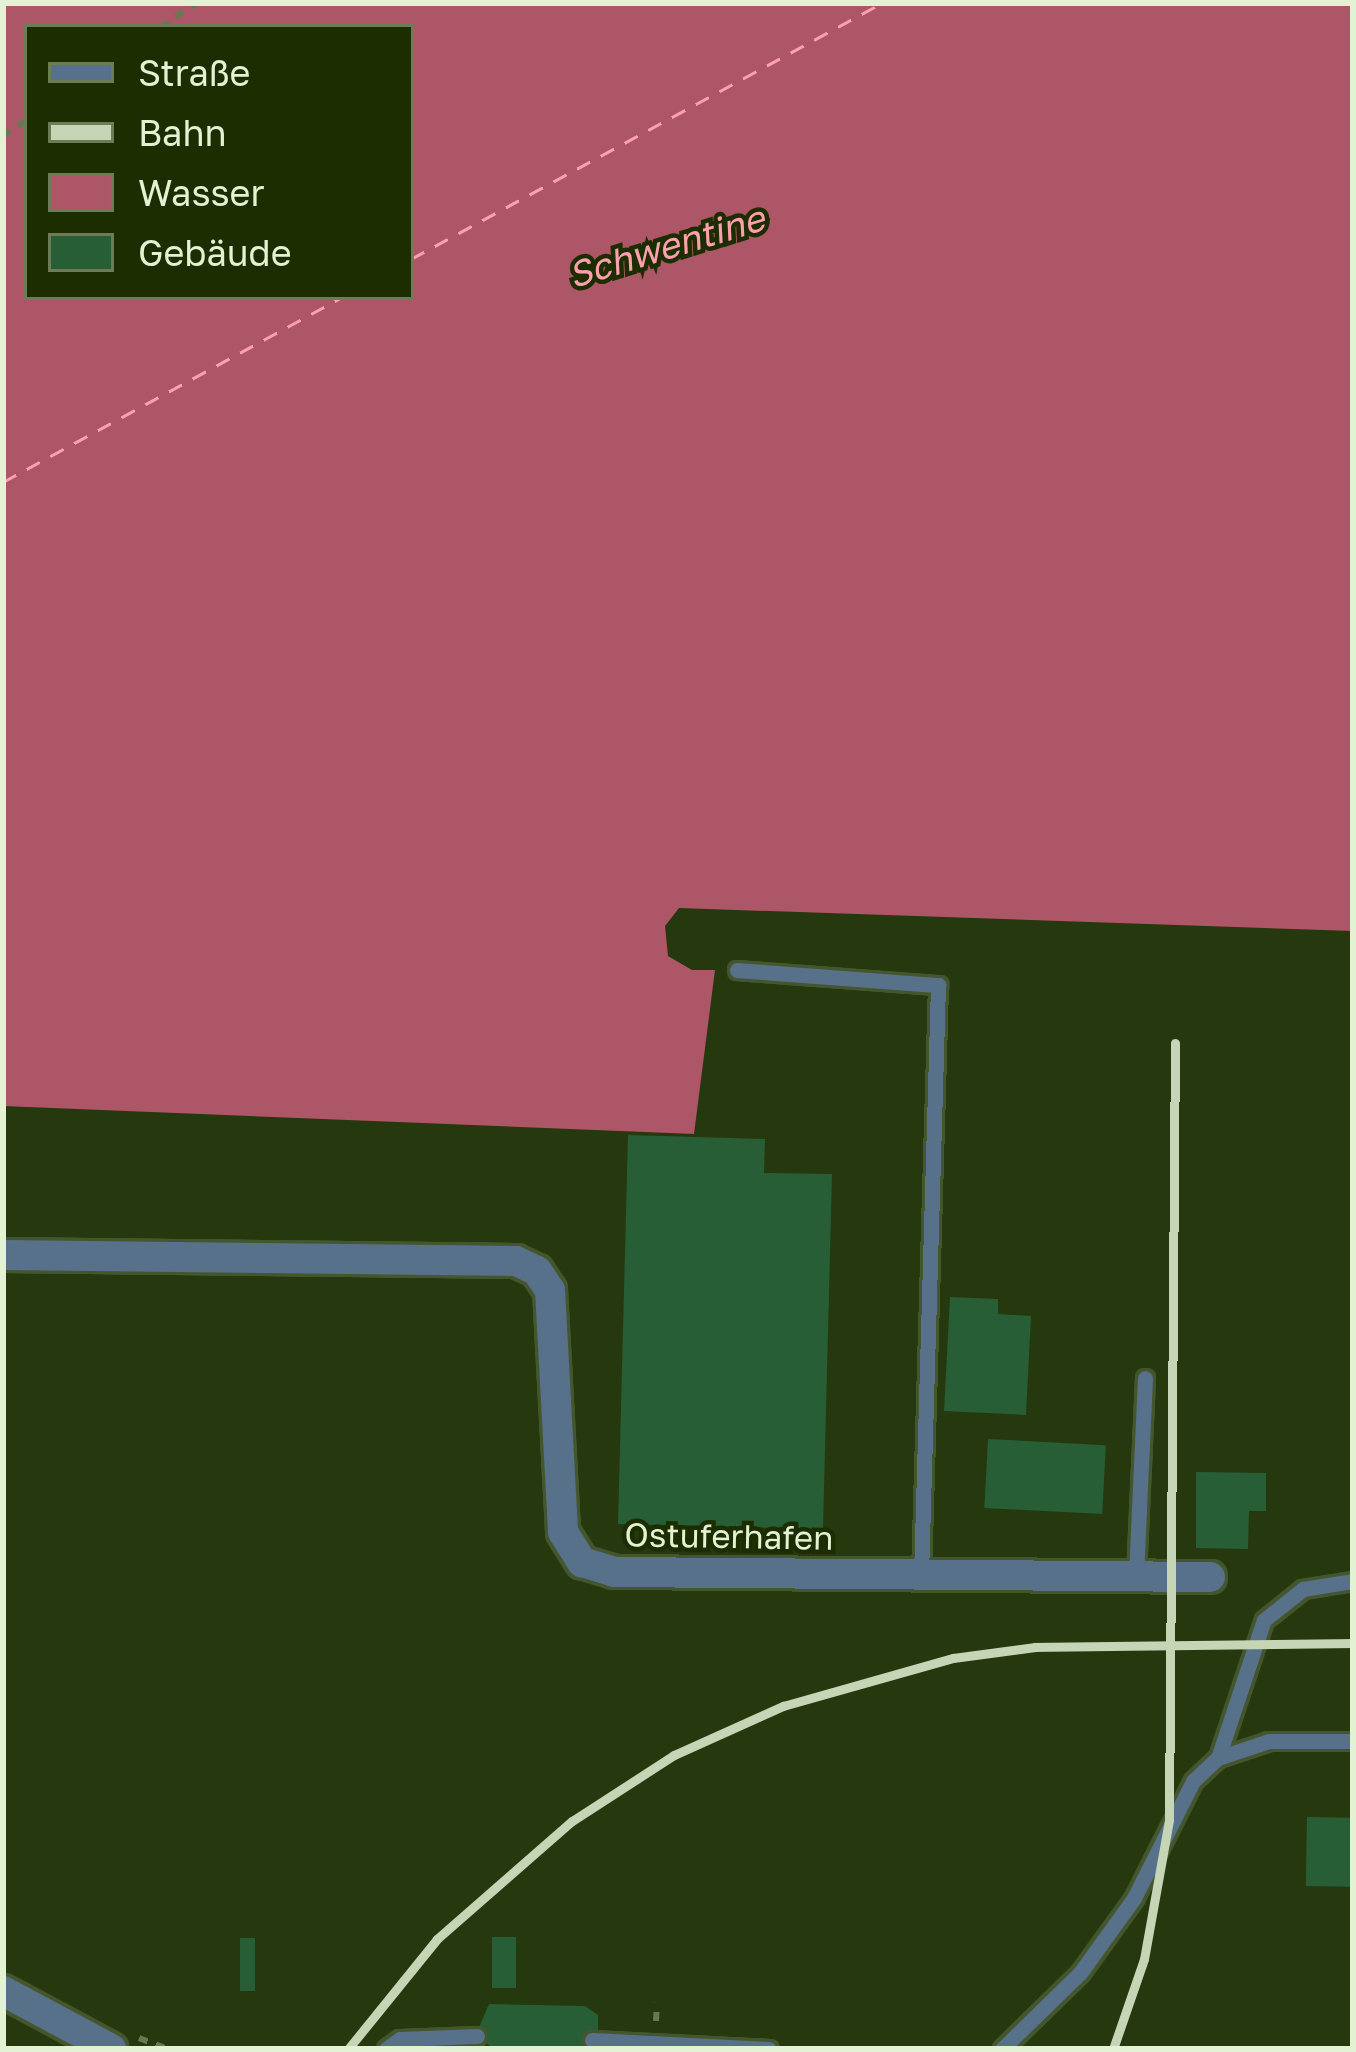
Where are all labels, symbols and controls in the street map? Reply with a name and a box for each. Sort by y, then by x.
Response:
legend [24,24,414,300]
text: Straße [138,51,251,94]
text: Bahn [138,111,227,154]
text: Wasser [138,171,265,214]
water label: Schwentine [563,196,769,296]
text: Gebäude [138,231,292,274]
street label: Ostuferhafen [624,1514,834,1558]

